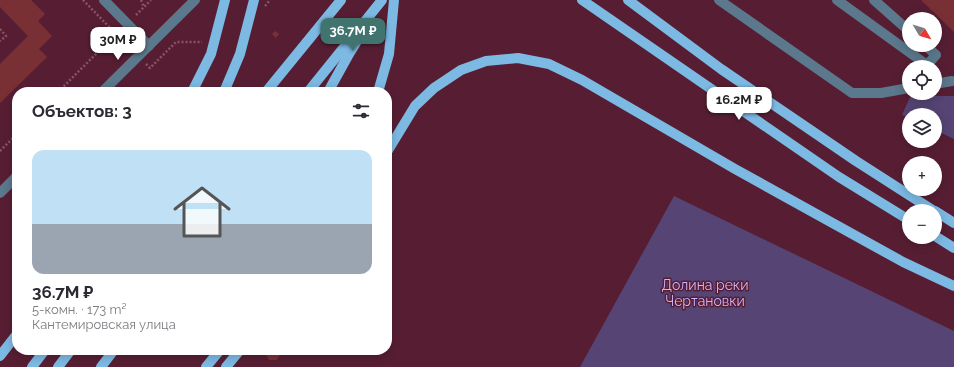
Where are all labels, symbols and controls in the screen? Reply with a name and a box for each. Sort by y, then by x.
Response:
north arrow [902,12,942,52]
map controls [902,12,942,244]
pin: 36.7M ₽ [316,18,390,52]
text: 36.7M ₽ [329,23,377,38]
pin: 30M ₽ [90,27,146,61]
text: 30M ₽ [99,32,137,47]
button: locate [902,60,942,100]
pin: 16.2M ₽ [702,87,776,121]
text: 16.2M ₽ [716,92,762,107]
icon: filters [350,100,372,122]
text: Объектов: 3 [32,101,132,121]
button: layers [902,108,942,148]
button: + [902,156,942,196]
icon: home [166,176,238,248]
button: − [902,204,942,244]
park label: Долина реки Чертановки [662,277,748,309]
text: 36.7M ₽ [32,282,94,302]
text: 5-комн. · 173 m² [32,302,127,317]
text: Кантемировская улица [32,317,176,332]

